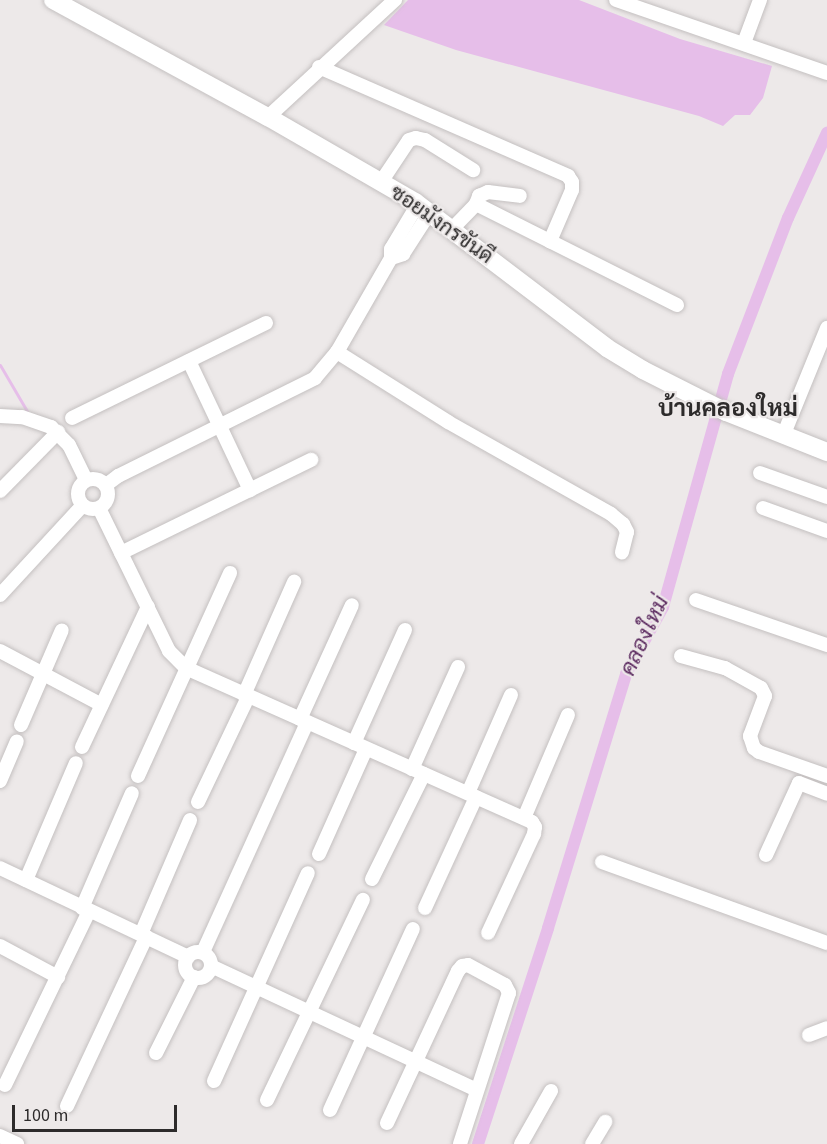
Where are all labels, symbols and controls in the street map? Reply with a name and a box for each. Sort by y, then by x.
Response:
street label: ซอยมังกรขันดี [386,179,498,269]
district label: บ้านคลองใหม่ [658,395,798,423]
water label: คลองใหม่ [615,592,675,680]
scale bar [15,1093,180,1131]
text: 100 m [23,1103,68,1128]

